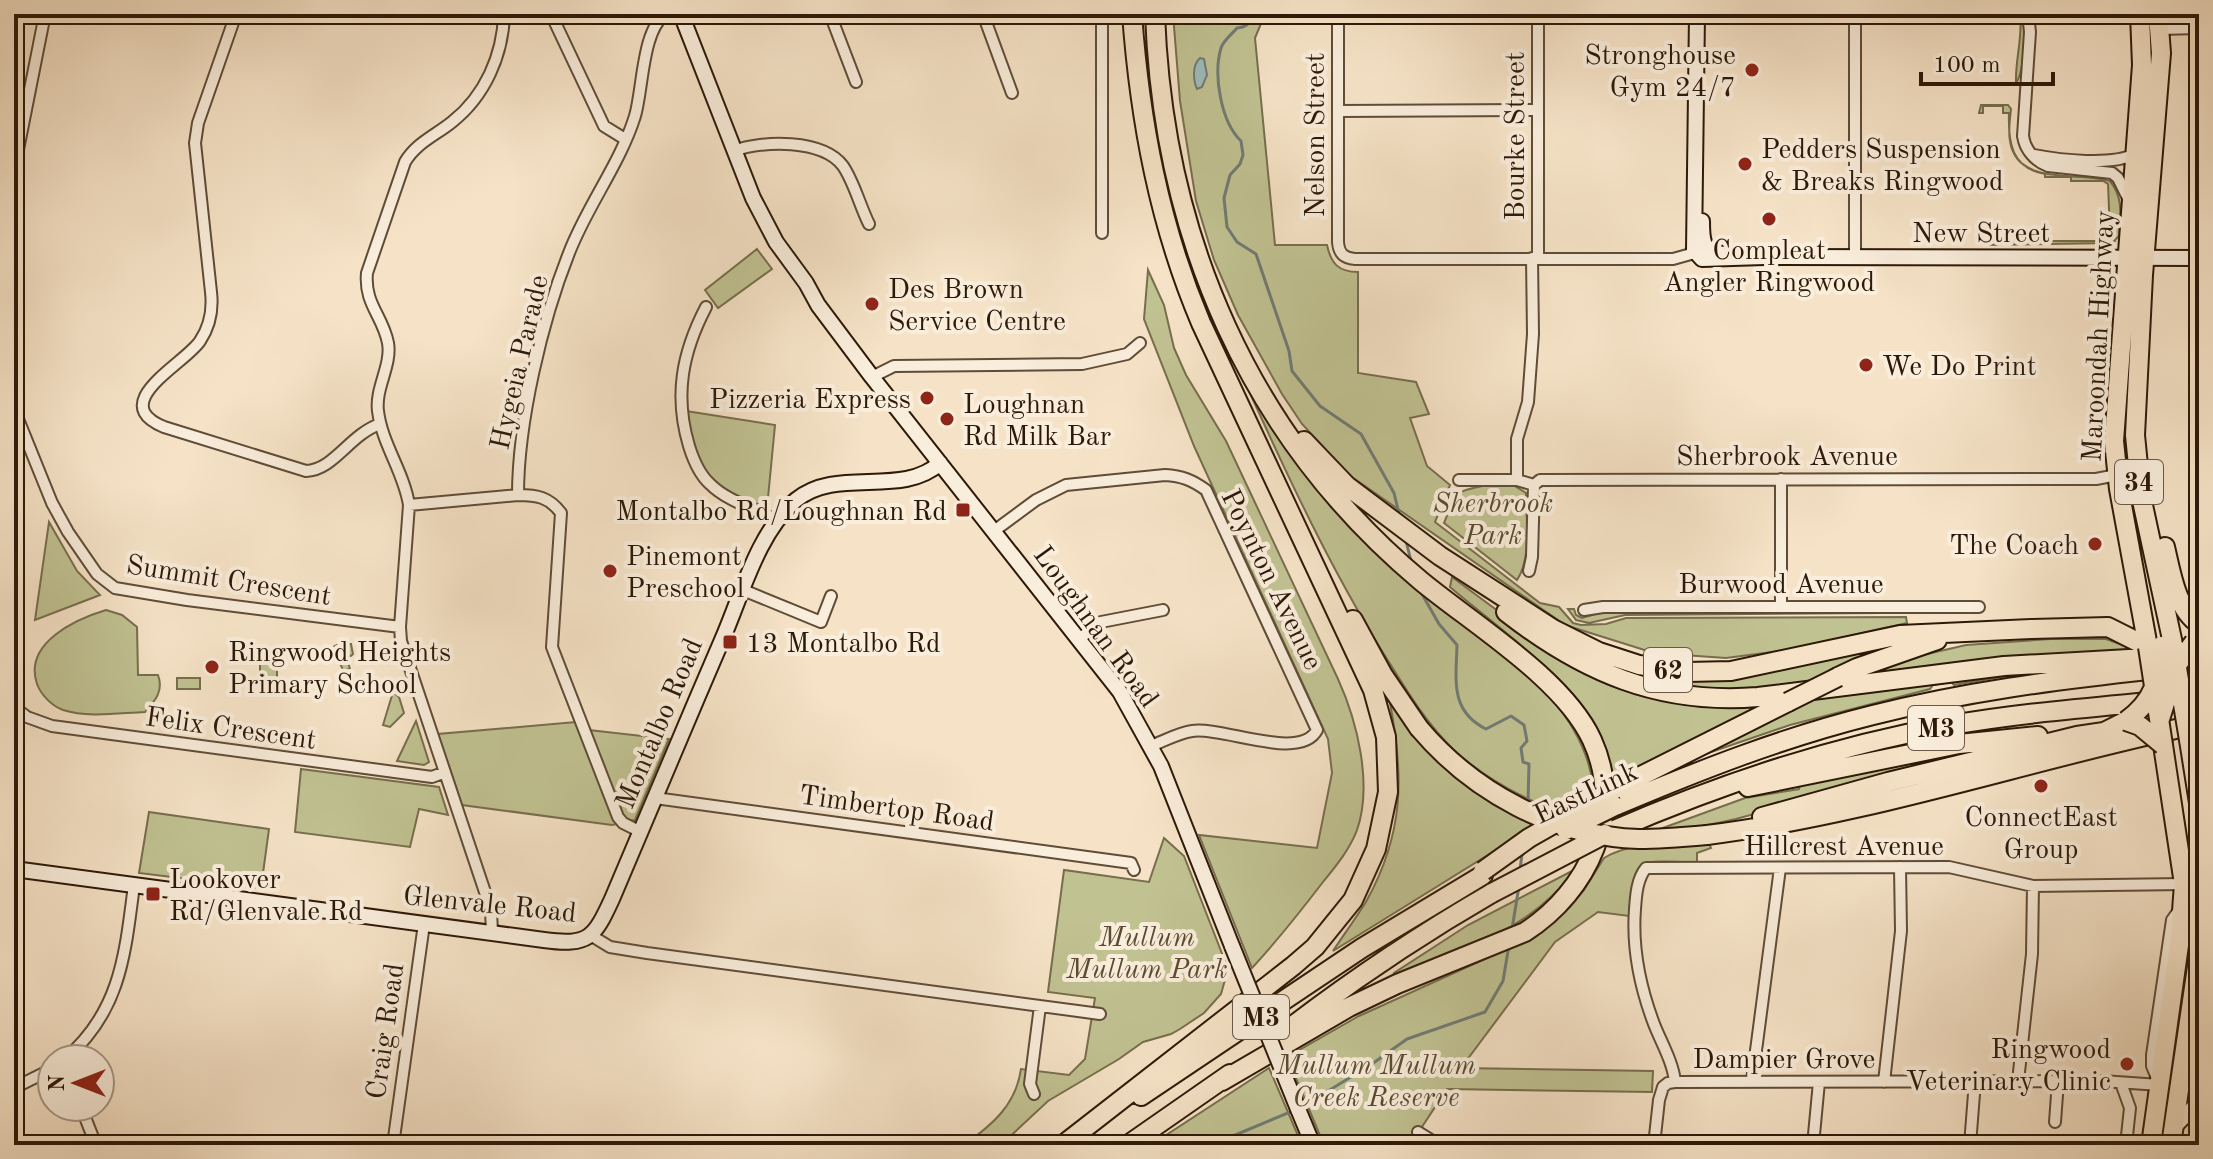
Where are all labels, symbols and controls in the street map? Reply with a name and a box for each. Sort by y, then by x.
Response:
scale bar [1921,36,2053,86]
place label: Stronghouse Gym 24/7 [1584,43,1736,103]
street label: Bourke Street [1503,51,1531,221]
street label: Nelson Street [1303,52,1331,218]
text: 100 m [1933,54,2001,78]
marker: Stronghouse Gym 24/7 [1743,61,1761,79]
place label: Pedders Suspension & Breaks Ringwood [1761,137,2004,197]
marker: Pedders Suspension & Breaks Ringwood [1736,155,1754,173]
street label: Maroondah Highway [2079,209,2121,463]
marker: Compleat Angler Ringwood [1760,210,1778,228]
street label: New Street [1912,221,2050,249]
place label: Compleat Angler Ringwood [1663,238,1875,298]
street label: Hygeia Parade [487,273,555,453]
place label: Des Brown Service Centre [888,277,1066,337]
marker: Des Brown Service Centre [863,295,881,313]
place label: We Do Print [1882,354,2037,382]
marker: We Do Print [1857,356,1875,374]
place label: Pizzeria Express [709,387,911,415]
marker: Pizzeria Express [918,389,936,407]
place label: Loughnan Rd Milk Bar [963,392,1111,452]
marker: Loughnan Rd Milk Bar [938,410,956,428]
street label: Sherbrook Avenue [1676,444,1898,472]
road number: 34 [2115,460,2163,504]
street label: Poynton Avenue [1215,486,1326,675]
park label: Sherbrook Park [1433,491,1553,551]
place label: Montalbo Rd/Loughnan Rd [615,499,947,527]
marker: Montalbo Rd/Loughnan Rd [954,501,972,519]
place label: The Coach [1949,533,2079,561]
marker: The Coach [2086,535,2104,553]
street label: Loughnan Road [1027,542,1162,714]
place label: Pinemont Preschool [626,544,744,604]
street label: Summit Crescent [124,552,333,612]
marker: Pinemont Preschool [601,562,619,580]
street label: Burwood Avenue [1678,572,1884,600]
place label: 13 Montalbo Rd [746,631,941,659]
marker: 13 Montalbo Rd [721,633,739,651]
street label: Montalbo Road [612,635,709,813]
place label: Ringwood Heights Primary School [228,640,451,700]
road number: 62 [1644,648,1692,692]
marker: Ringwood Heights Primary School [203,658,221,676]
street label: Felix Crescent [143,704,318,756]
road number: M3 [1908,706,1964,750]
street label: EastLink [1530,759,1643,831]
marker: ConnectEast Group [2032,777,2050,795]
street label: Timbertop Road [797,782,996,838]
place label: ConnectEast Group [1965,805,2117,865]
street label: Hillcrest Avenue [1744,834,1944,862]
place label: Lookover Rd/Glenvale Rd [169,867,363,927]
street label: Glenvale Road [402,883,578,929]
marker: Lookover Rd/Glenvale Rd [144,885,162,903]
park label: Mullum Mullum Park [1065,925,1228,985]
street label: Craig Road [364,962,410,1101]
road number: M3 [1233,995,1289,1039]
place label: Ringwood Veterinary Clinic [1906,1037,2111,1097]
north arrow [36,1043,116,1123]
street label: Dampier Grove [1693,1047,1875,1075]
park label: Mullum Mullum Creek Reserve [1275,1053,1476,1113]
marker: Ringwood Veterinary Clinic [2118,1055,2136,1073]
text: N [47,1074,69,1091]

